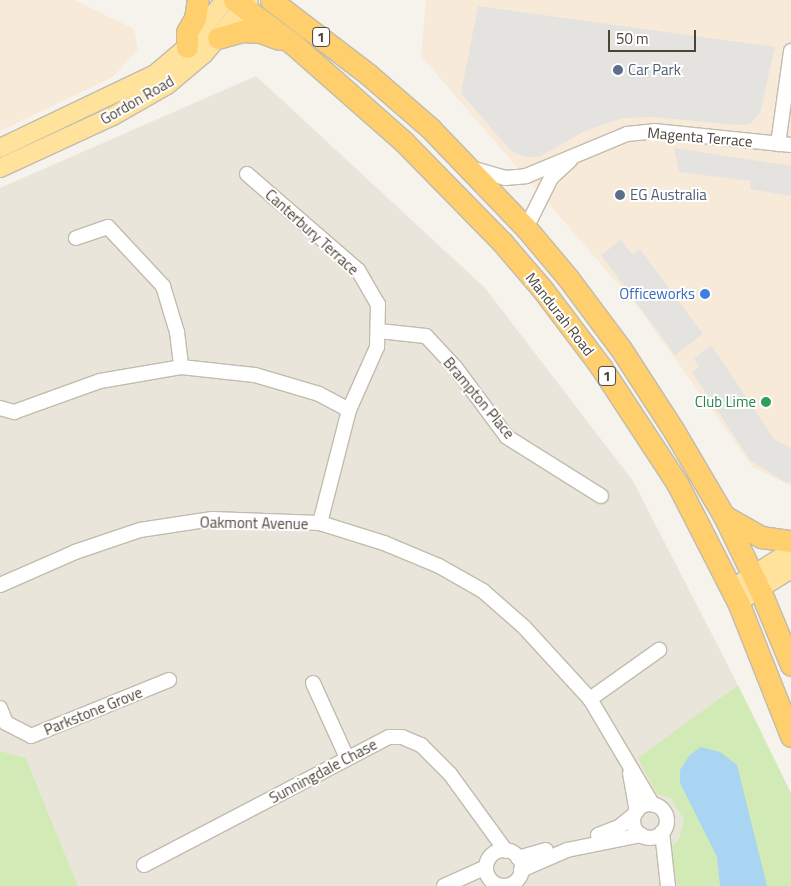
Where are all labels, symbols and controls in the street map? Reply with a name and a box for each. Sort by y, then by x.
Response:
scale bar [611,20,698,52]
road number: 1 [311,26,331,48]
text: 50 m [616,27,649,50]
place label: Car Park [628,61,681,79]
marker: Car Park [612,64,624,76]
street label: Gordon Road [97,72,177,128]
street label: Magenta Terrace [647,123,753,151]
street label: Canterbury Terrace [262,185,362,279]
place label: EG Australia [630,186,707,204]
marker: EG Australia [614,189,626,201]
street label: Mandurah Road [522,269,598,359]
place label: Officeworks [619,285,695,303]
marker: Officeworks [699,288,711,300]
street label: Brampton Place [440,354,518,442]
road number: 1 [597,364,617,388]
place label: Club Lime [695,393,756,411]
marker: Club Lime [760,396,772,408]
street label: Oakmont Avenue [200,513,308,533]
street label: Parkstone Grove [41,683,145,739]
street label: Sunningdale Chase [266,735,380,807]

